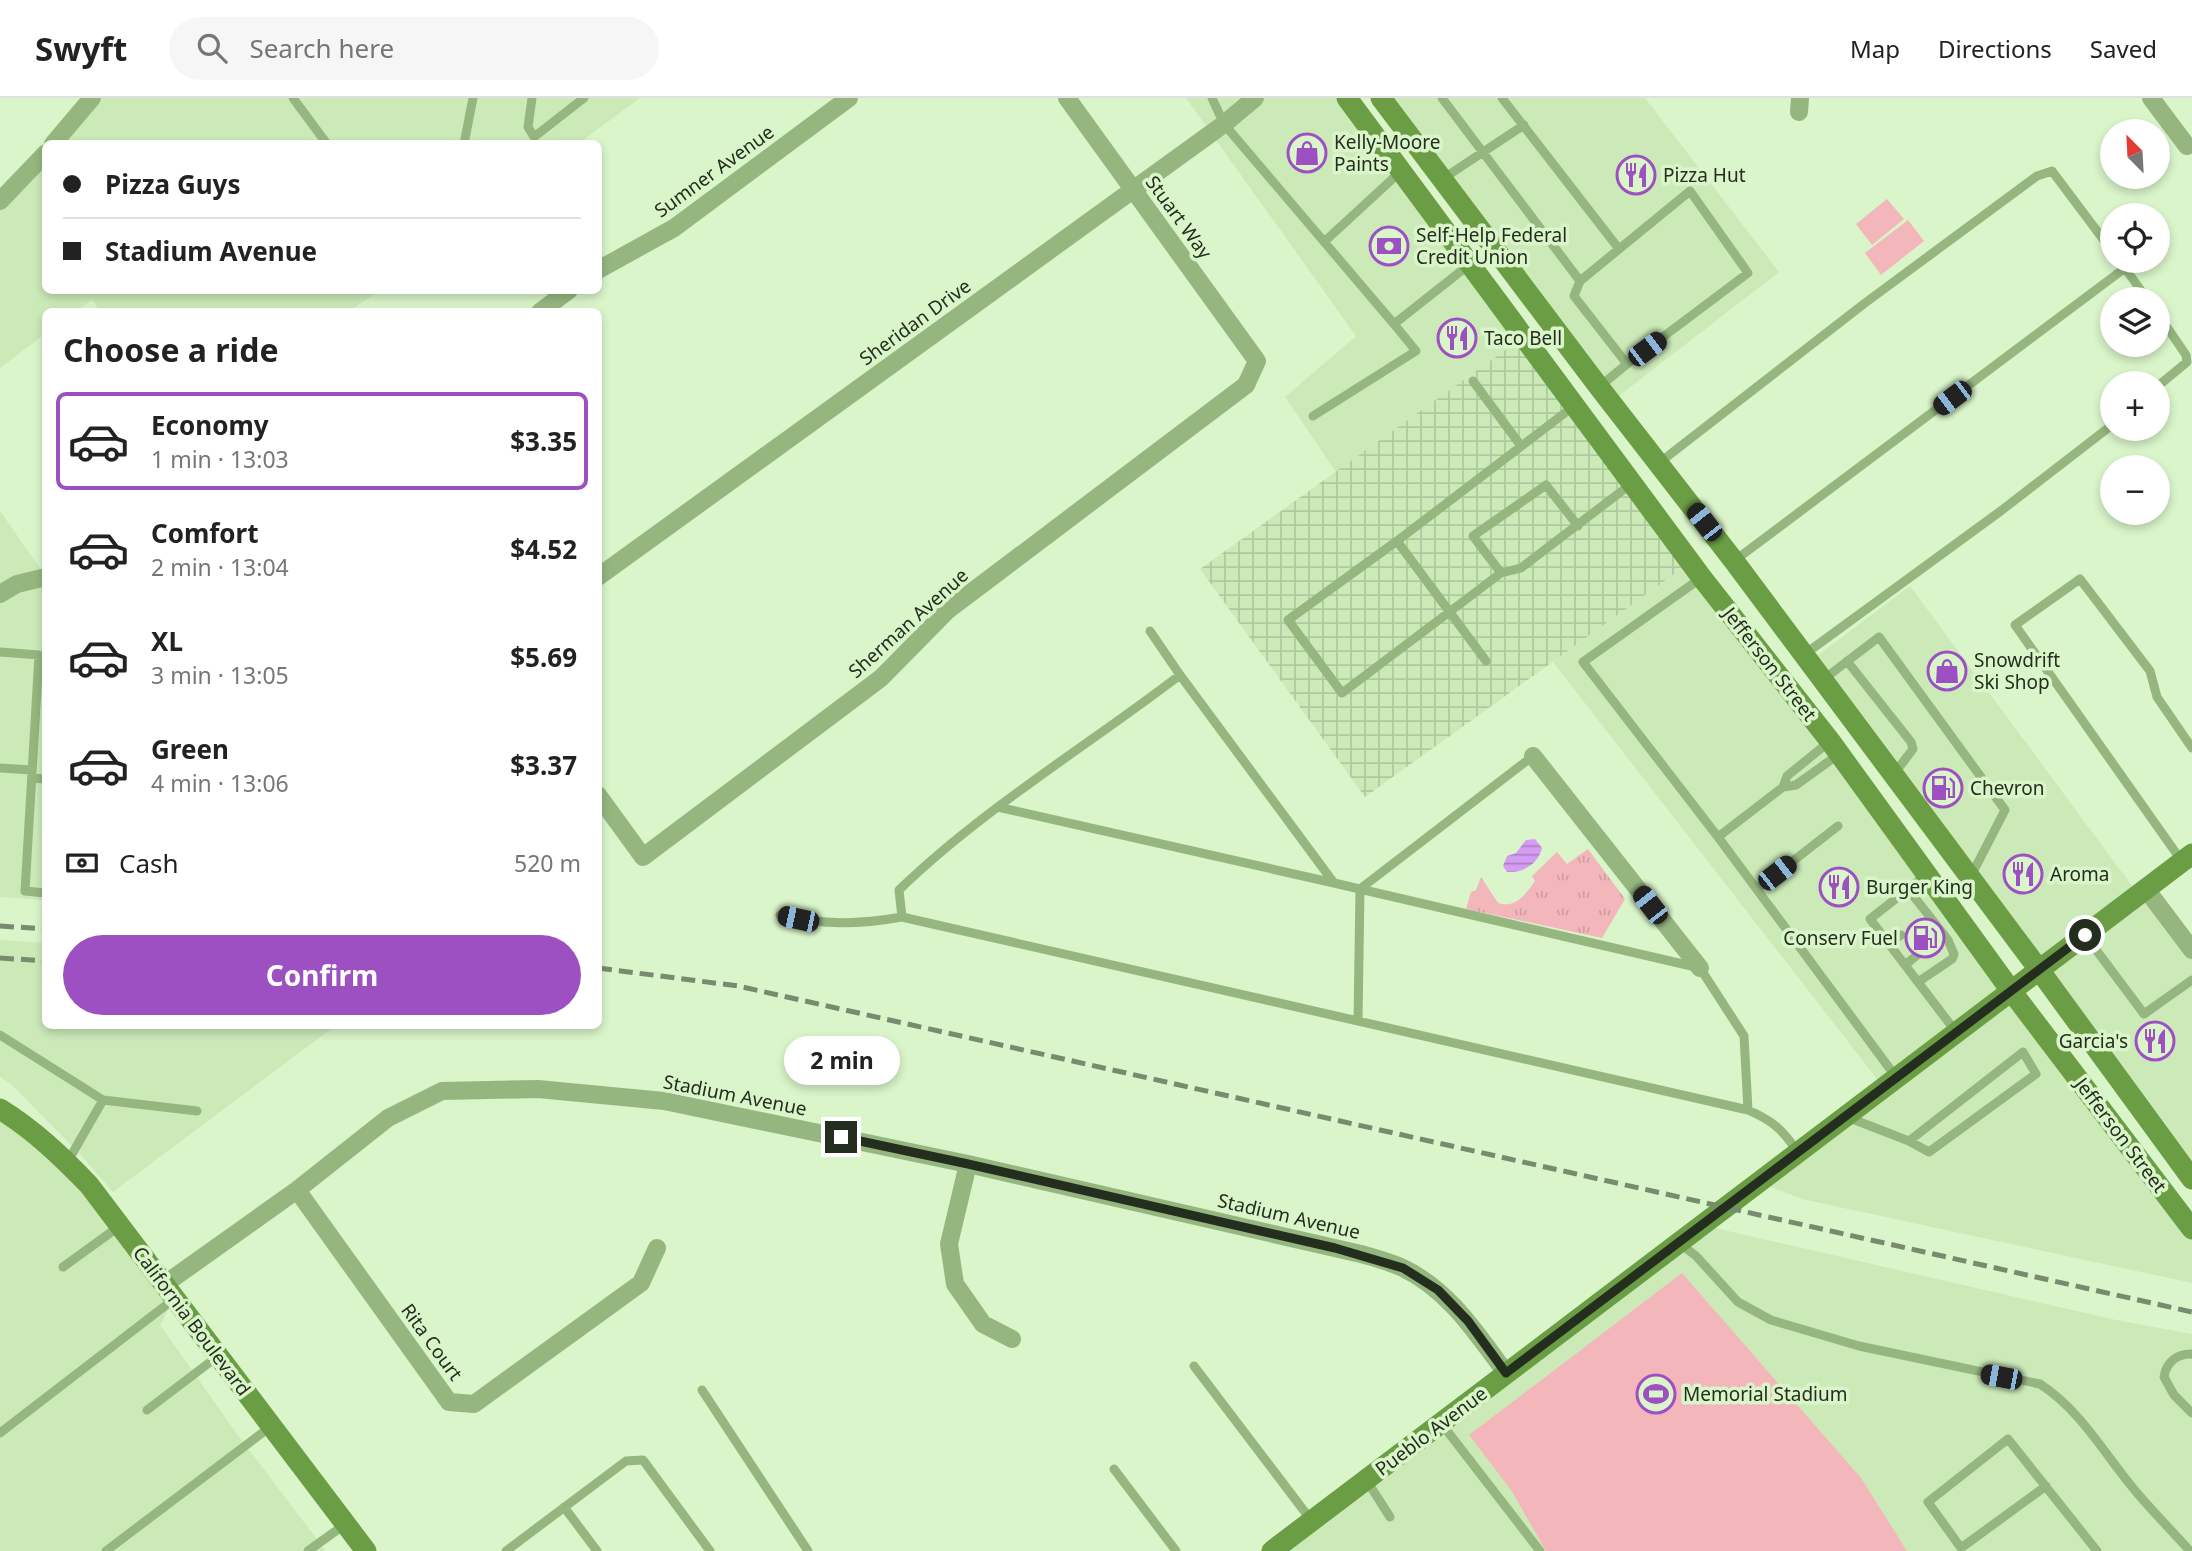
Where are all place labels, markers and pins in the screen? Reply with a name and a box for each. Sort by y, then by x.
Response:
place label: Kelly-Moore Paints [1334,129,1441,177]
shop icon: Kelly-Moore Paints [1286,132,1328,174]
restaurant icon: Pizza Hut [1615,154,1657,196]
place label: Pizza Hut [1663,162,1746,188]
place label: Self-Help Federal Credit Union [1416,222,1567,270]
bank icon: Self-Help Federal Credit Union [1368,225,1410,267]
restaurant icon: Taco Bell [1436,317,1478,359]
place label: Taco Bell [1484,325,1562,351]
place label: Snowdrift Ski Shop [1974,647,2060,695]
shop icon: Snowdrift Ski Shop [1926,650,1968,692]
fuel station icon: Chevron [1922,767,1964,809]
place label: Chevron [1970,775,2044,801]
restaurant icon: Aroma [2002,853,2044,895]
place label: Aroma [2050,861,2110,887]
restaurant icon: Burger King [1818,866,1860,908]
place label: Burger King [1866,874,1973,900]
fuel station icon: Conserv Fuel [1904,917,1946,959]
place label: Conserv Fuel [1783,925,1898,951]
restaurant icon: Garcia's [2134,1020,2176,1062]
place label: Garcia's [2059,1028,2128,1054]
sports icon: Memorial Stadium [1635,1373,1677,1415]
place label: Memorial Stadium [1683,1381,1848,1407]

